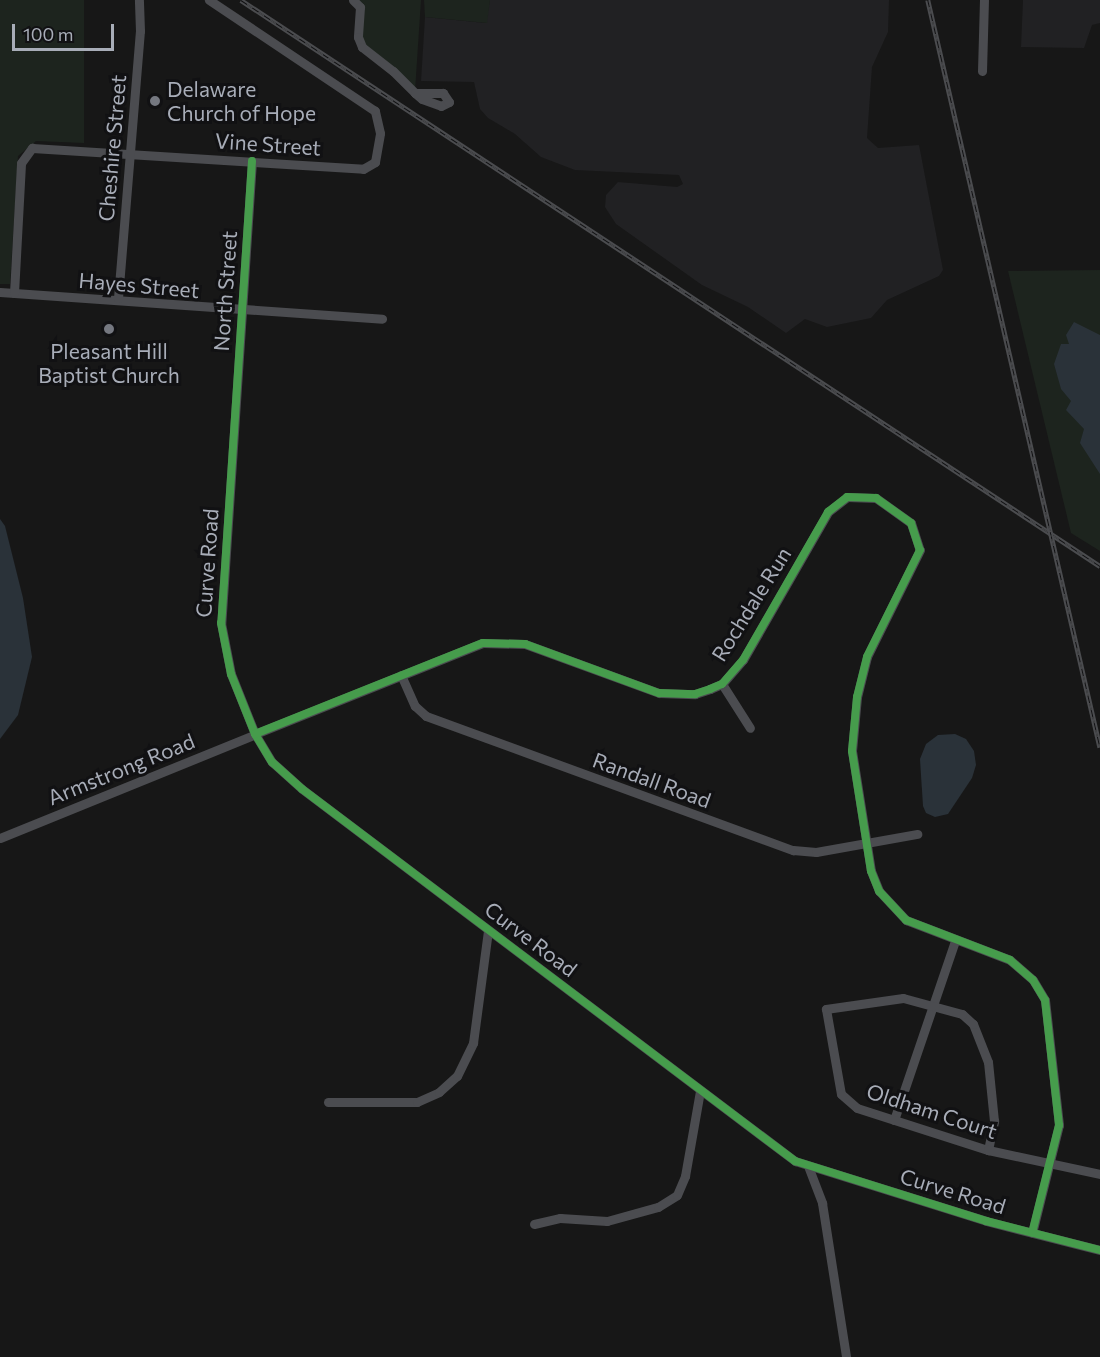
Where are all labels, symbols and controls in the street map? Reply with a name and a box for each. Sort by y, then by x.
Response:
scale bar [15,12,117,50]
text: 100 m [23,23,73,45]
street label: Cheshire Street [93,74,131,222]
place label: Delaware Church of Hope [167,76,316,126]
marker: Delaware Church of Hope [148,94,162,108]
street label: Vine Street [214,128,322,160]
street label: North Street [208,230,242,352]
street label: Hayes Street [78,267,200,303]
marker: Pleasant Hill Baptist Church [102,322,116,336]
place label: Pleasant Hill Baptist Church [38,338,180,388]
street label: Curve Road [191,508,223,618]
street label: Rochdale Run [706,542,796,666]
street label: Armstrong Road [44,728,198,810]
street label: Randall Road [589,747,715,813]
street label: Curve Road [480,896,582,982]
street label: Oldham Court [864,1078,1000,1144]
street label: Curve Road [897,1163,1009,1219]

